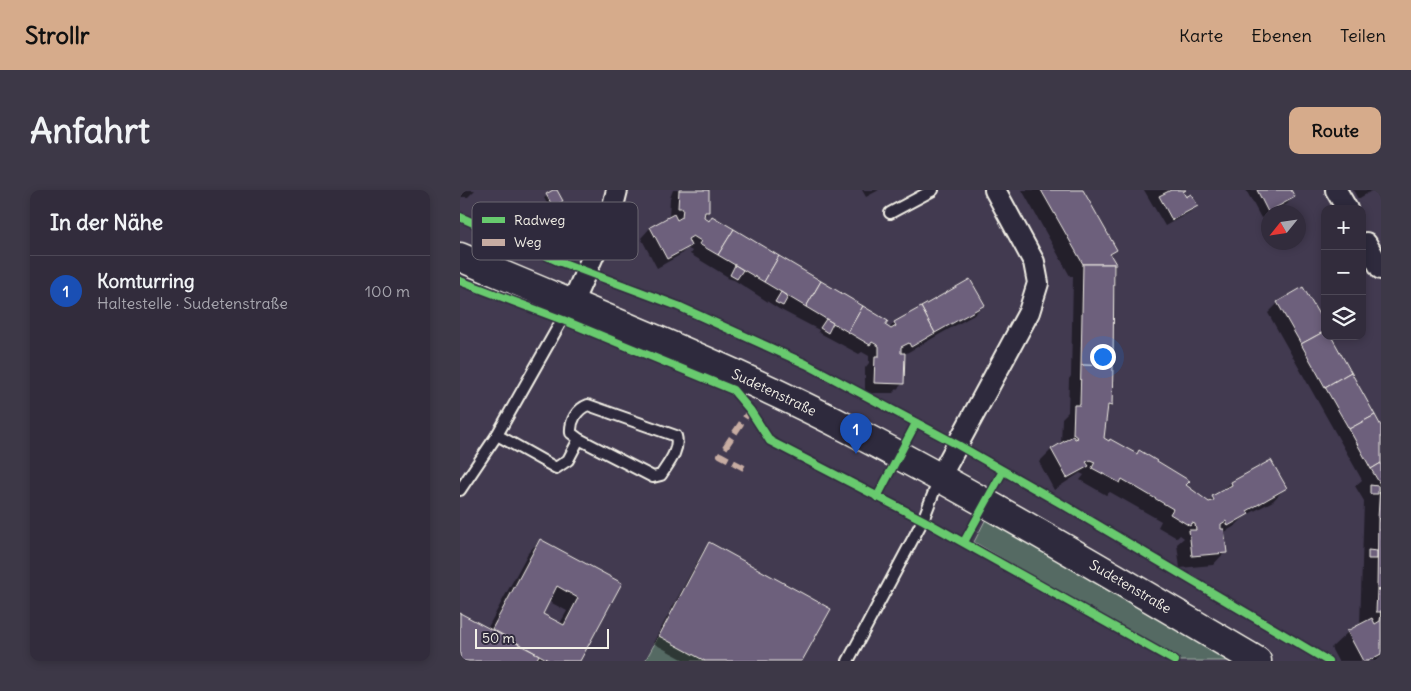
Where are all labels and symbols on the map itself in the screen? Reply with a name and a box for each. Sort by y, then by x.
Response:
legend [472,202,638,260]
north arrow [1261,205,1306,250]
text: Radweg [514,211,565,229]
text: Weg [514,233,542,251]
your location [1090,344,1116,370]
street label: Sudetenstraße [729,365,819,420]
pin: 1 [840,413,872,454]
street label: Sudetenstraße [1086,556,1175,617]
scale bar [475,626,609,649]

